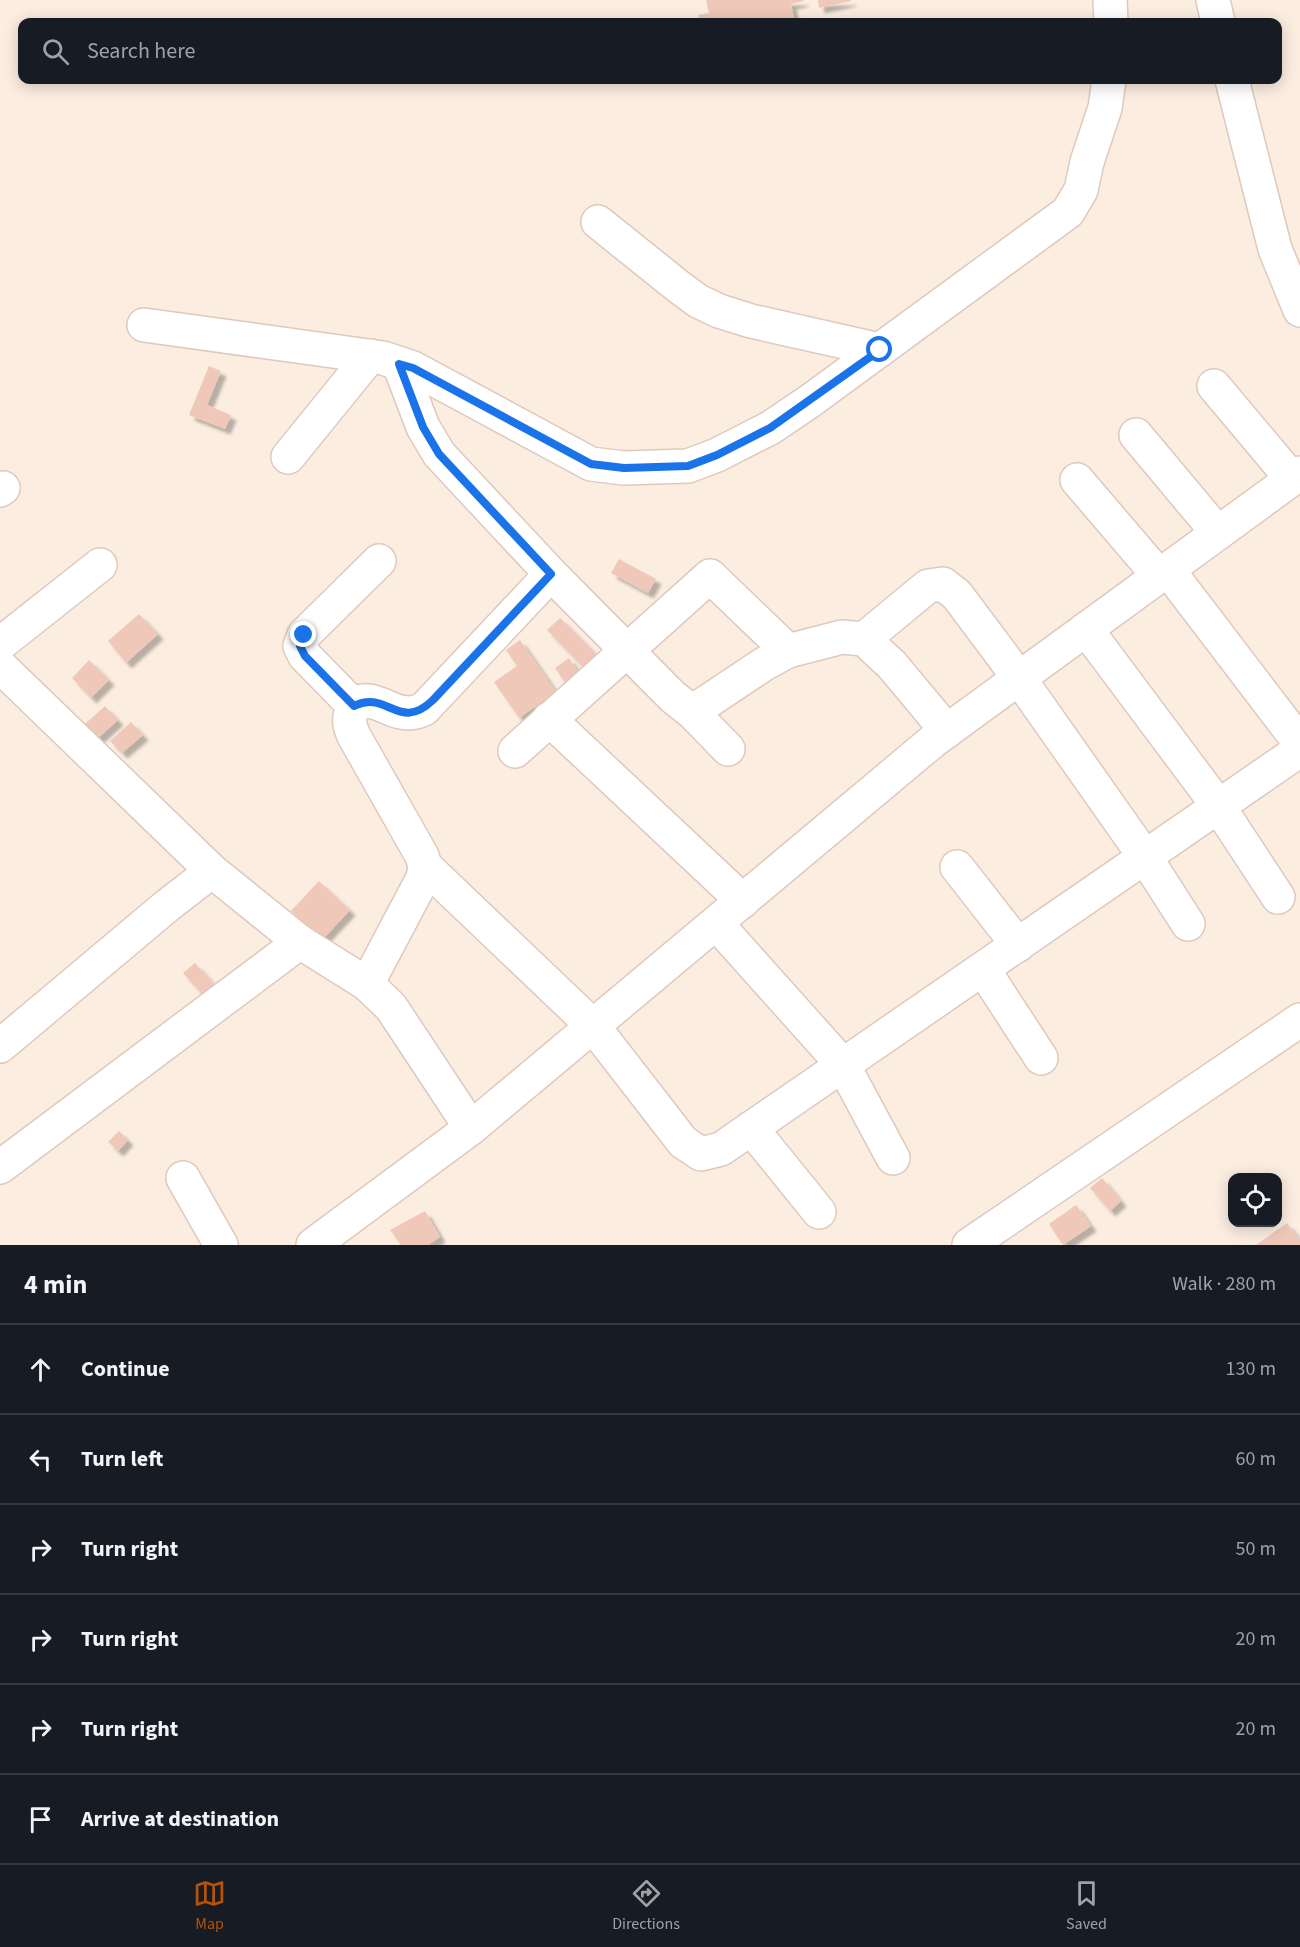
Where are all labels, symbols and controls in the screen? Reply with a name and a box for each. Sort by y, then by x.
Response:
search box [18,18,1282,84]
icon: search [39,35,72,68]
text: Search here [87,35,195,67]
route start [866,336,892,362]
route end [290,621,316,647]
map controls [1228,1173,1282,1227]
button: locate [1228,1173,1282,1227]
text: 4 min [24,1266,87,1303]
text: Walk · 280 m [1172,1270,1276,1298]
icon: ahead [24,1353,57,1386]
text: Continue [81,1353,170,1385]
text: 130 m [1226,1355,1276,1383]
icon: left [24,1443,57,1476]
text: Turn left [81,1443,163,1475]
text: 60 m [1236,1445,1276,1473]
icon: right [24,1533,57,1566]
text: Turn right [81,1533,178,1565]
text: 50 m [1236,1535,1276,1563]
icon: right [24,1623,57,1656]
text: Turn right [81,1623,178,1655]
text: 20 m [1236,1625,1276,1653]
icon: right [24,1713,57,1746]
text: Turn right [81,1713,178,1745]
text: 20 m [1236,1715,1276,1743]
icon: arrive [24,1803,57,1836]
text: Arrive at destination [81,1803,279,1835]
tab: Map [193,1877,226,1935]
tab: Directions [612,1877,680,1935]
tab: Saved [1066,1877,1107,1935]

